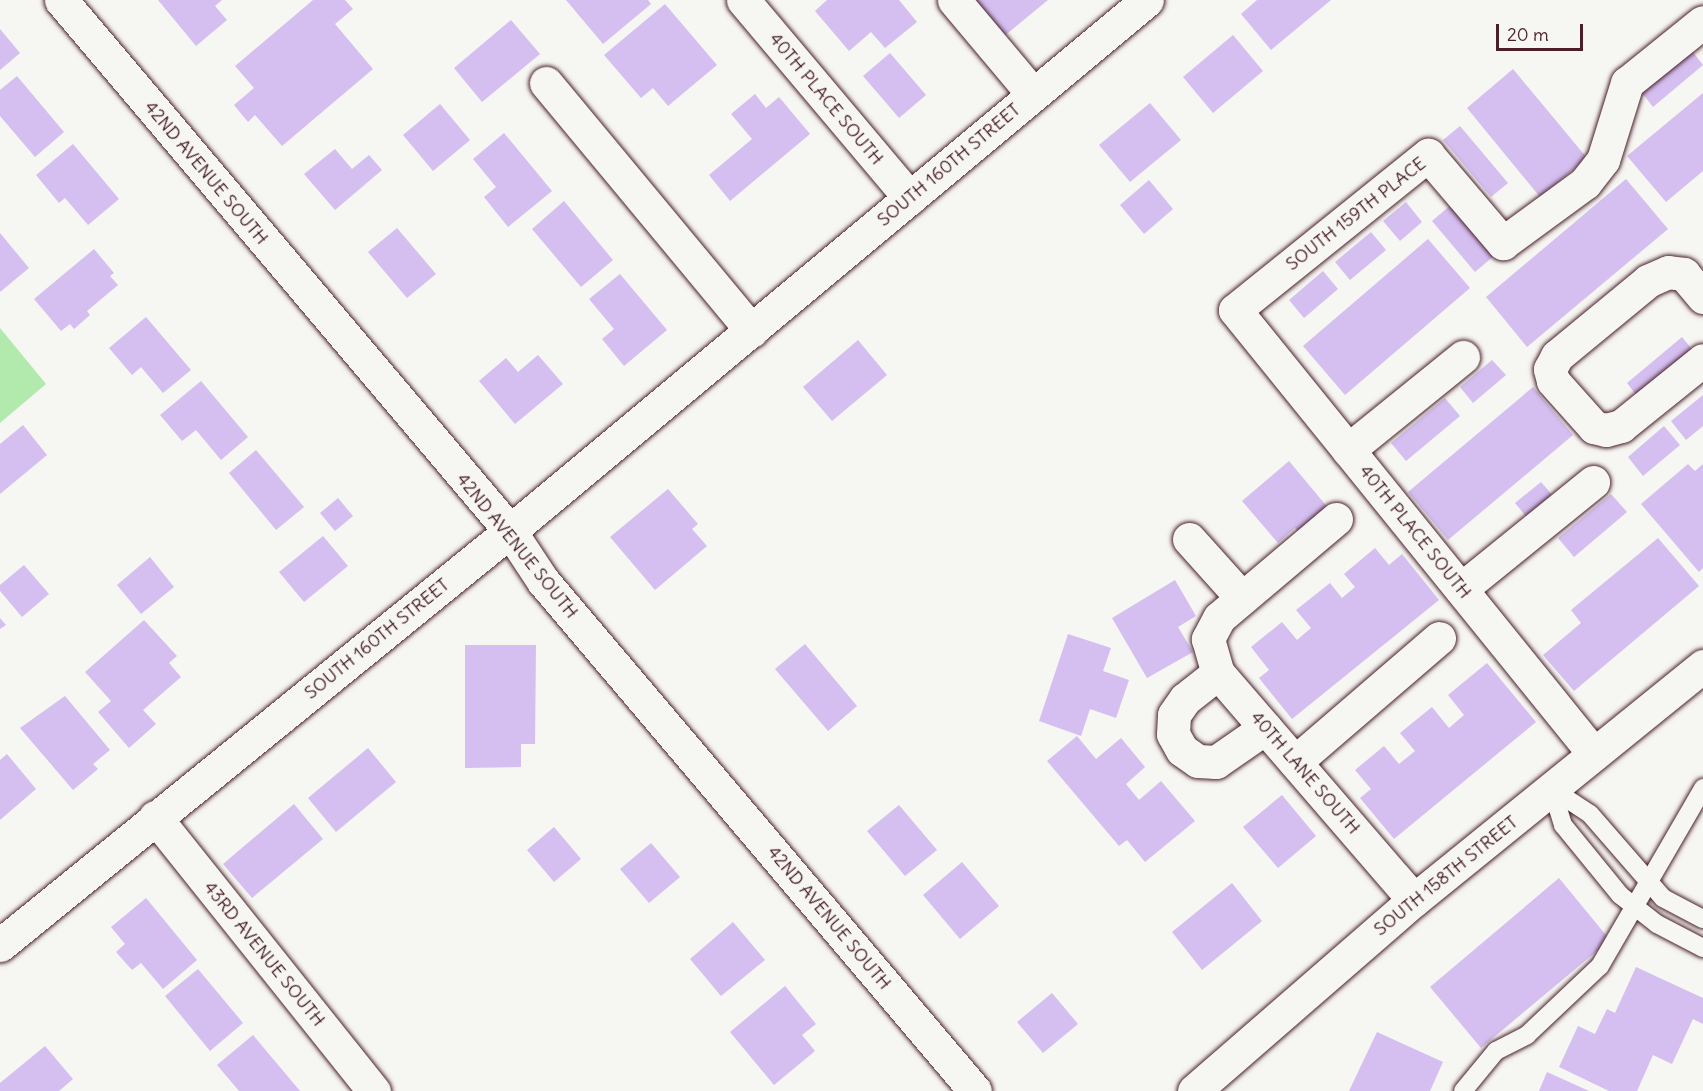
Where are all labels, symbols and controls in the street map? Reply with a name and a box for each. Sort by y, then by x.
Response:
scale bar [1499,12,1586,50]
text: 20 m [1507,23,1549,46]
street label: 40TH PLACE SOUTH [764,29,888,169]
street label: 42ND AVENUE SOUTH [140,97,272,249]
street label: SOUTH 160TH STREET [873,99,1025,231]
street label: SOUTH 159TH PLACE [1282,153,1430,275]
street label: 40TH PLACE SOUTH [1354,461,1476,603]
street label: 42ND AVENUE SOUTH [452,469,582,623]
street label: SOUTH 160TH STREET [300,574,454,704]
street label: 40TH LANE SOUTH [1246,707,1364,839]
street label: SOUTH 158TH STREET [1370,811,1522,941]
street label: 42ND AVENUE SOUTH [763,842,895,994]
street label: 43RD AVENUE SOUTH [199,877,329,1031]

